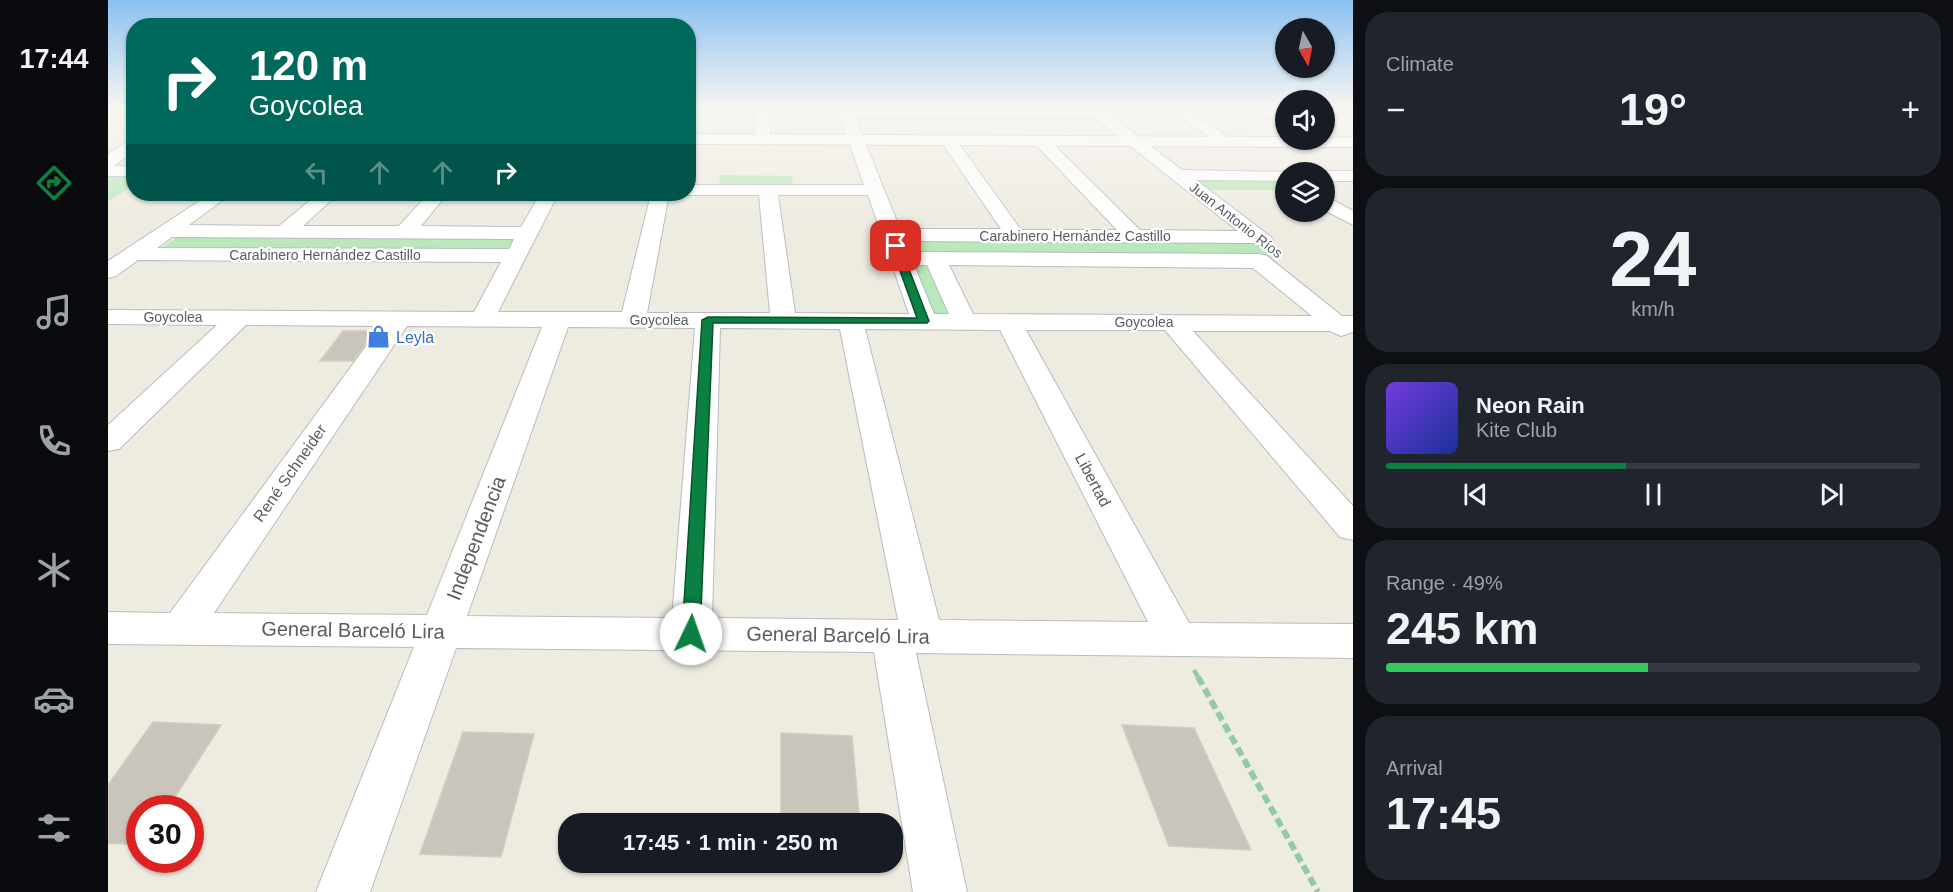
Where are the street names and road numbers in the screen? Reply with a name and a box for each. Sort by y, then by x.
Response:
street label: Juan Antonio Ríos [1186,179,1286,261]
street label: Carabinero Hernández Castillo [979,228,1171,244]
street label: Carabinero Hernández Castillo [229,247,421,263]
street label: Goycolea [143,309,203,325]
street label: Goycolea [629,312,689,328]
street label: Goycolea [1114,314,1174,330]
street label: René Schneider [250,421,330,525]
street label: Libertad [1072,450,1114,510]
street label: Independencia [442,472,510,603]
street label: General Barceló Lira [261,617,446,643]
street label: General Barceló Lira [746,622,931,648]

